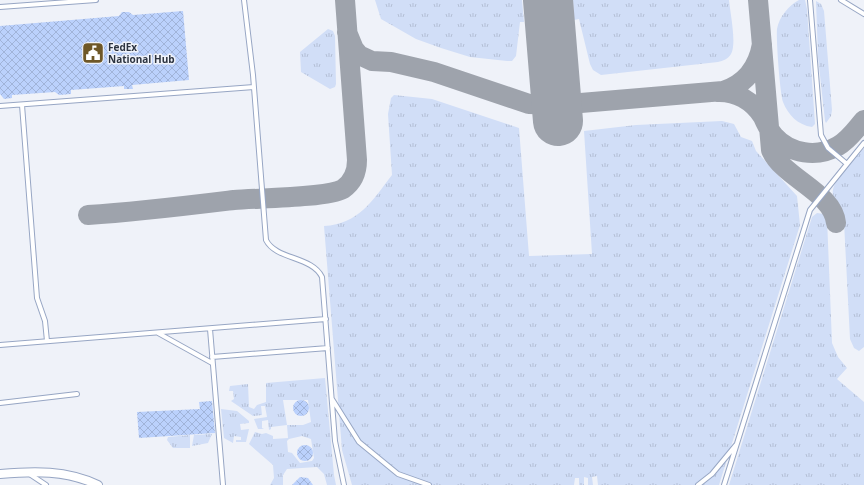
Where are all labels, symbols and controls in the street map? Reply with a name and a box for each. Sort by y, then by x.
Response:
public building icon: FedEx National Hub [80,40,106,66]
place label: FedEx National Hub [108,40,175,66]

